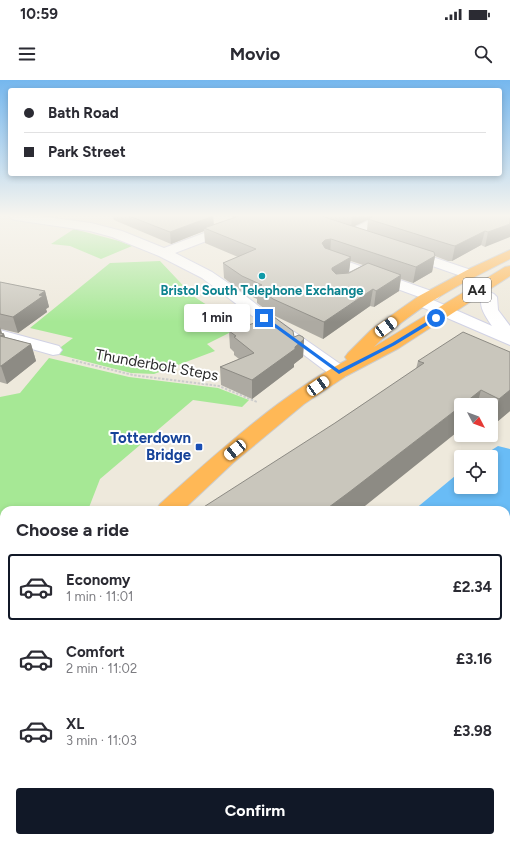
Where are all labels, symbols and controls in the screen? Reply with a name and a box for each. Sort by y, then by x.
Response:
text: 10:59 [20,5,58,23]
icon: menu [16,43,38,65]
text: Movio [230,43,280,65]
icon: search [472,43,494,65]
text: Bath Road [48,104,119,122]
text: Park Street [48,143,126,161]
marker: Bristol South Telephone Exchange [257,271,267,281]
road number: A4 [463,278,491,302]
place label: Bristol South Telephone Exchange [161,283,363,298]
callout: 1 min [184,304,250,332]
route end [255,309,273,327]
route start [427,309,445,327]
text: 1 min [202,310,232,325]
car [373,315,399,339]
street label: Thunderbolt Steps [94,345,220,385]
car [305,374,331,398]
north arrow [454,398,498,442]
map controls [454,398,498,494]
place label: Totterdown Bridge [110,429,192,464]
car [222,438,248,462]
marker: Totterdown Bridge [194,442,204,452]
button: locate [454,450,498,494]
text: Choose a ride [16,519,129,541]
icon: car [18,569,54,605]
text: Economy [66,571,131,589]
text: £2.34 [453,578,492,596]
text: 1 min · 11:01 [66,589,133,604]
icon: car [18,641,54,677]
text: Comfort [66,643,125,661]
text: £3.16 [456,650,492,668]
text: 2 min · 11:02 [66,661,137,676]
icon: car [18,713,54,749]
text: XL [66,715,84,733]
text: £3.98 [453,722,492,740]
text: 3 min · 11:03 [66,733,137,748]
button: Confirm [16,788,494,834]

